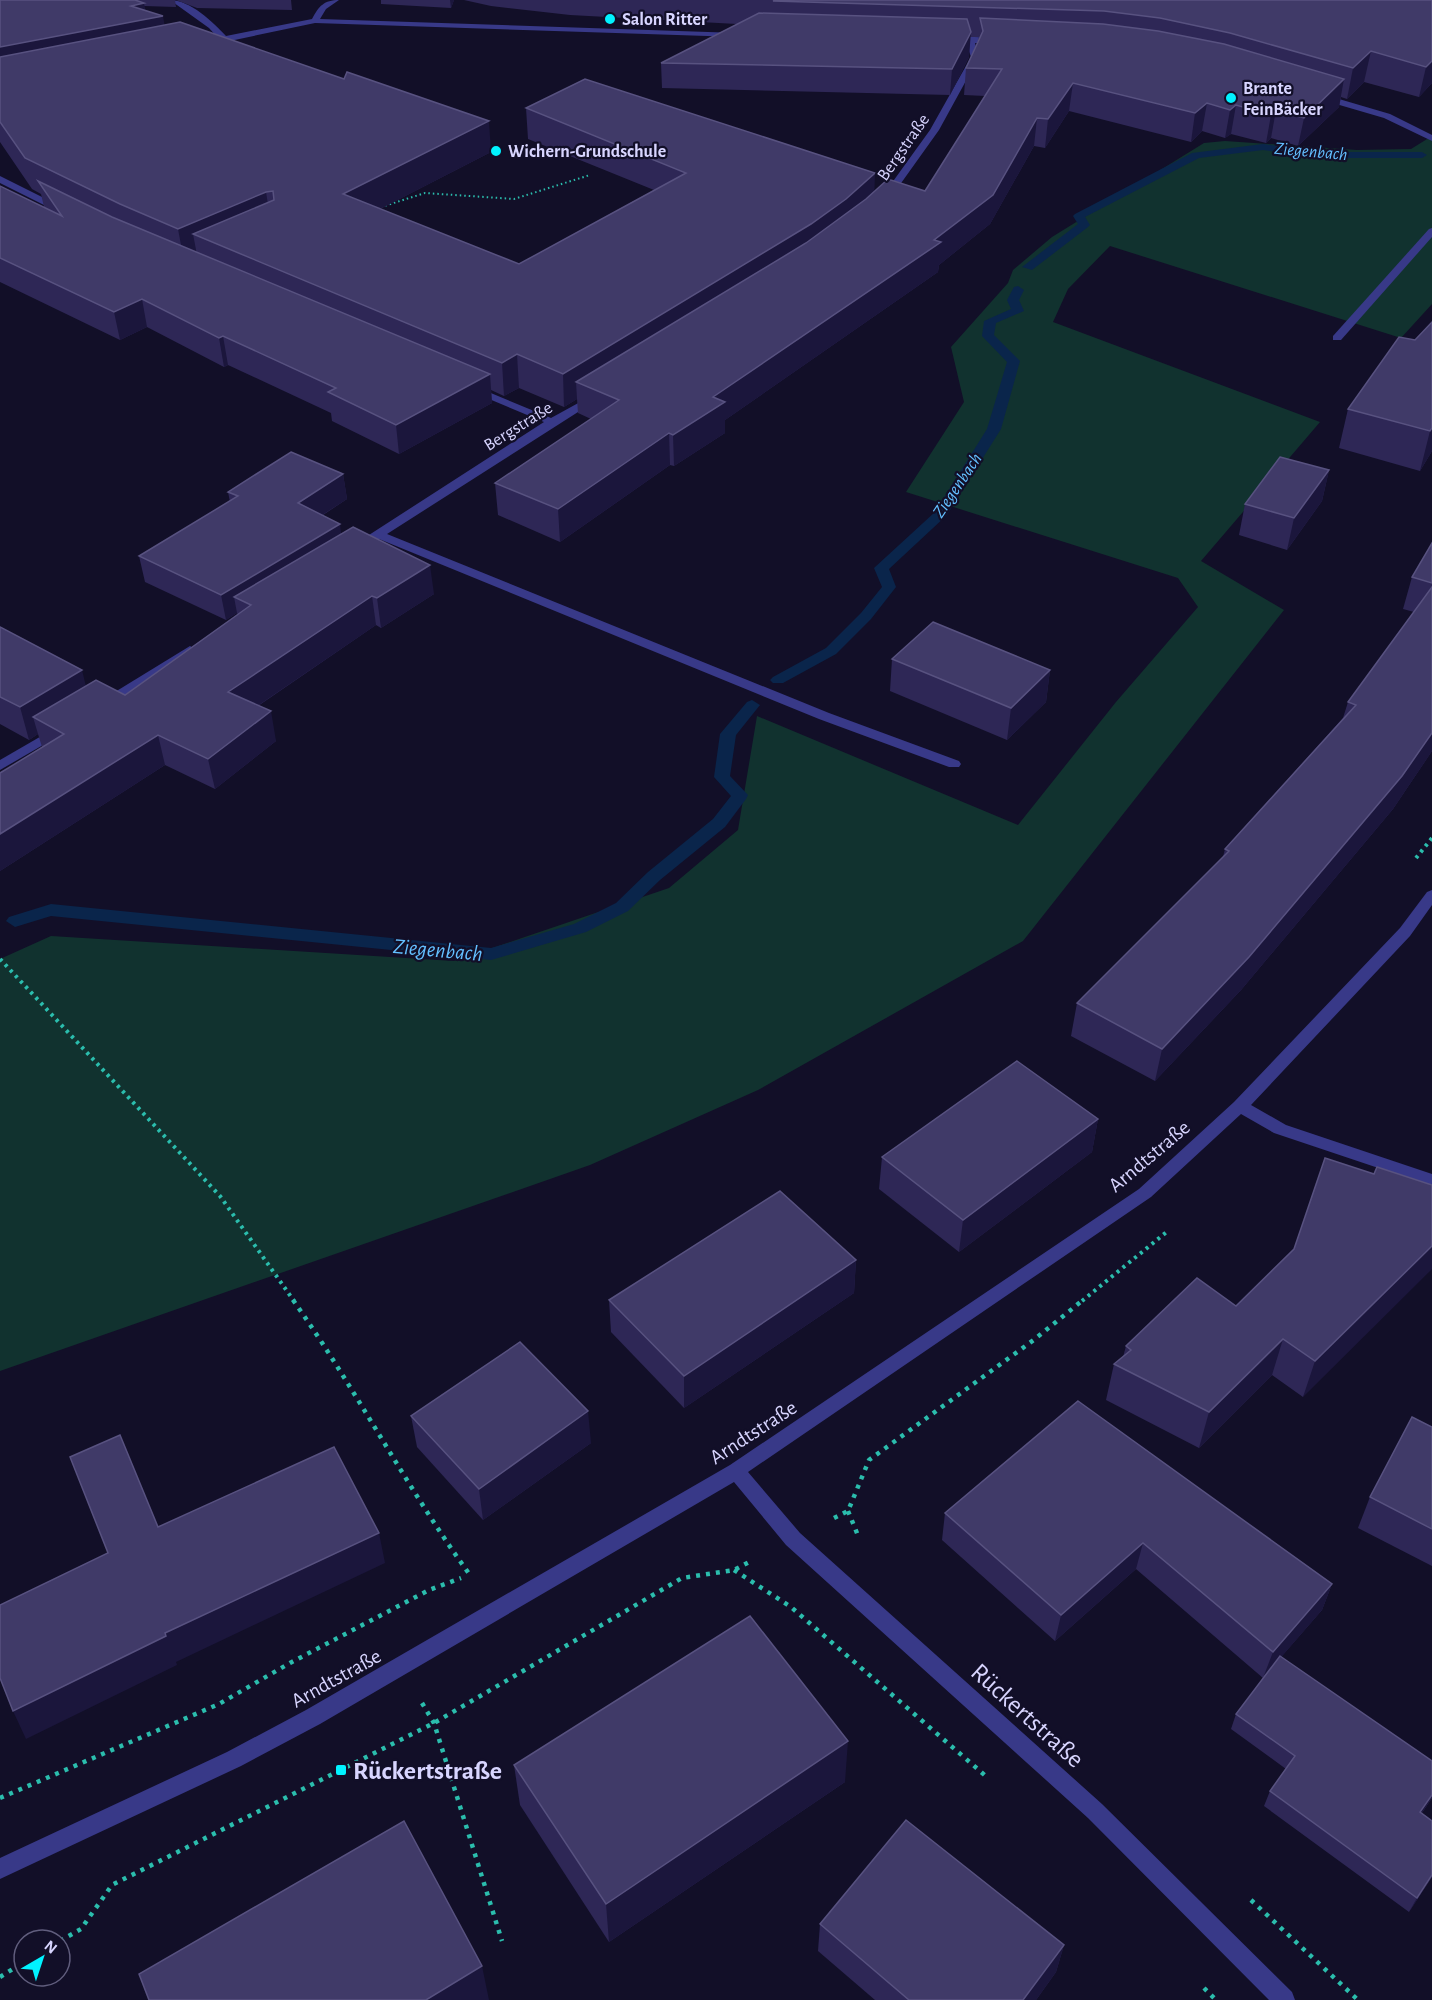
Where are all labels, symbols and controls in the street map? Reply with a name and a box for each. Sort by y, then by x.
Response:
place label: Salon Ritter [622,11,708,29]
marker: Salon Ritter [603,12,617,26]
place label: Brante FeinBäcker [1243,80,1323,119]
marker: Brante FeinBäcker [1224,91,1238,105]
street label: Bergstraße [874,111,933,184]
water label: Ziegenbach [1274,140,1348,164]
place label: Wichern-Grundschule [508,143,666,161]
marker: Wichern-Grundschule [489,144,503,158]
street label: Bergstraße [481,399,556,455]
water label: Ziegenbach [930,450,986,521]
water label: Ziegenbach [392,935,483,965]
street label: Arndtstraße [1105,1116,1194,1196]
street label: Arndtstraße [706,1397,801,1468]
street label: Arndtstraße [288,1645,385,1712]
street label: Rückertstraße [966,1659,1089,1773]
place label: Rückertstraße [353,1758,502,1784]
marker: Rückertstraße [334,1763,348,1777]
north arrow [12,1928,72,1988]
text: N [41,1937,60,1957]

